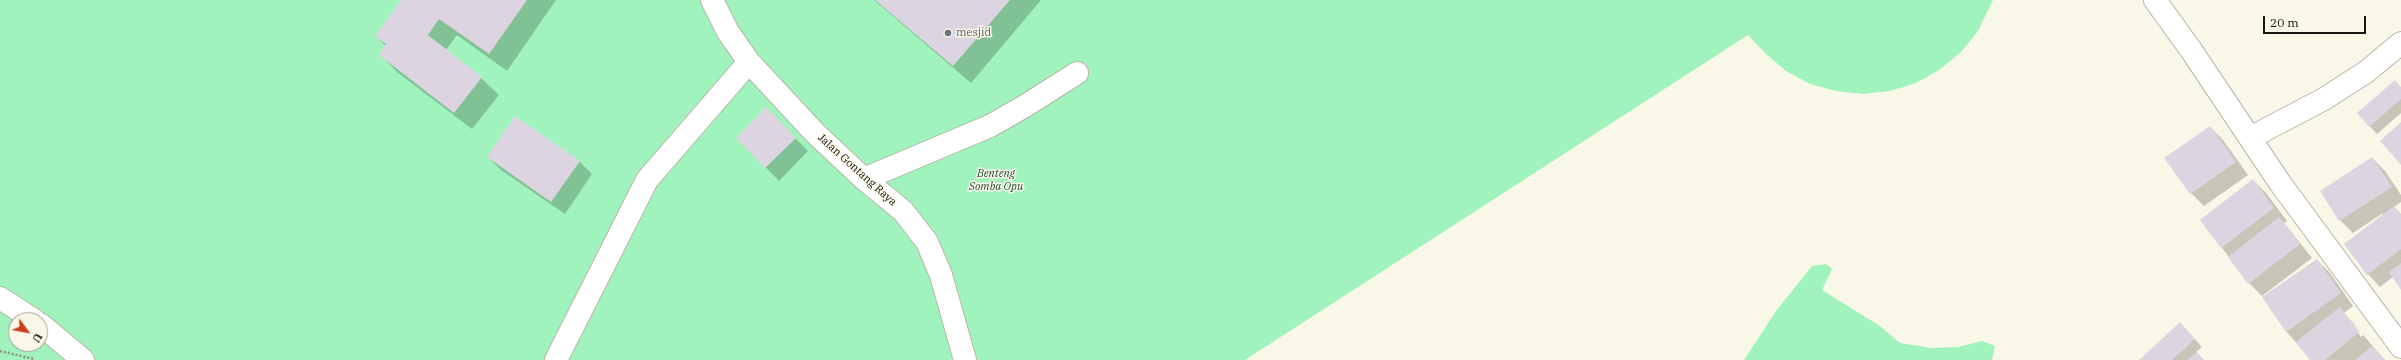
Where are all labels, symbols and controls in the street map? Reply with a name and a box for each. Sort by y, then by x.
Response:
scale bar [2265,8,2368,34]
text: 20 m [2270,15,2299,30]
place label: mesjid [956,26,991,40]
marker: mesjid [943,28,953,38]
street label: Jalan Gontang Raya [815,131,899,209]
park label: Benteng Somba Opu [969,167,1023,193]
north arrow [8,312,48,352]
text: U [29,331,46,345]

